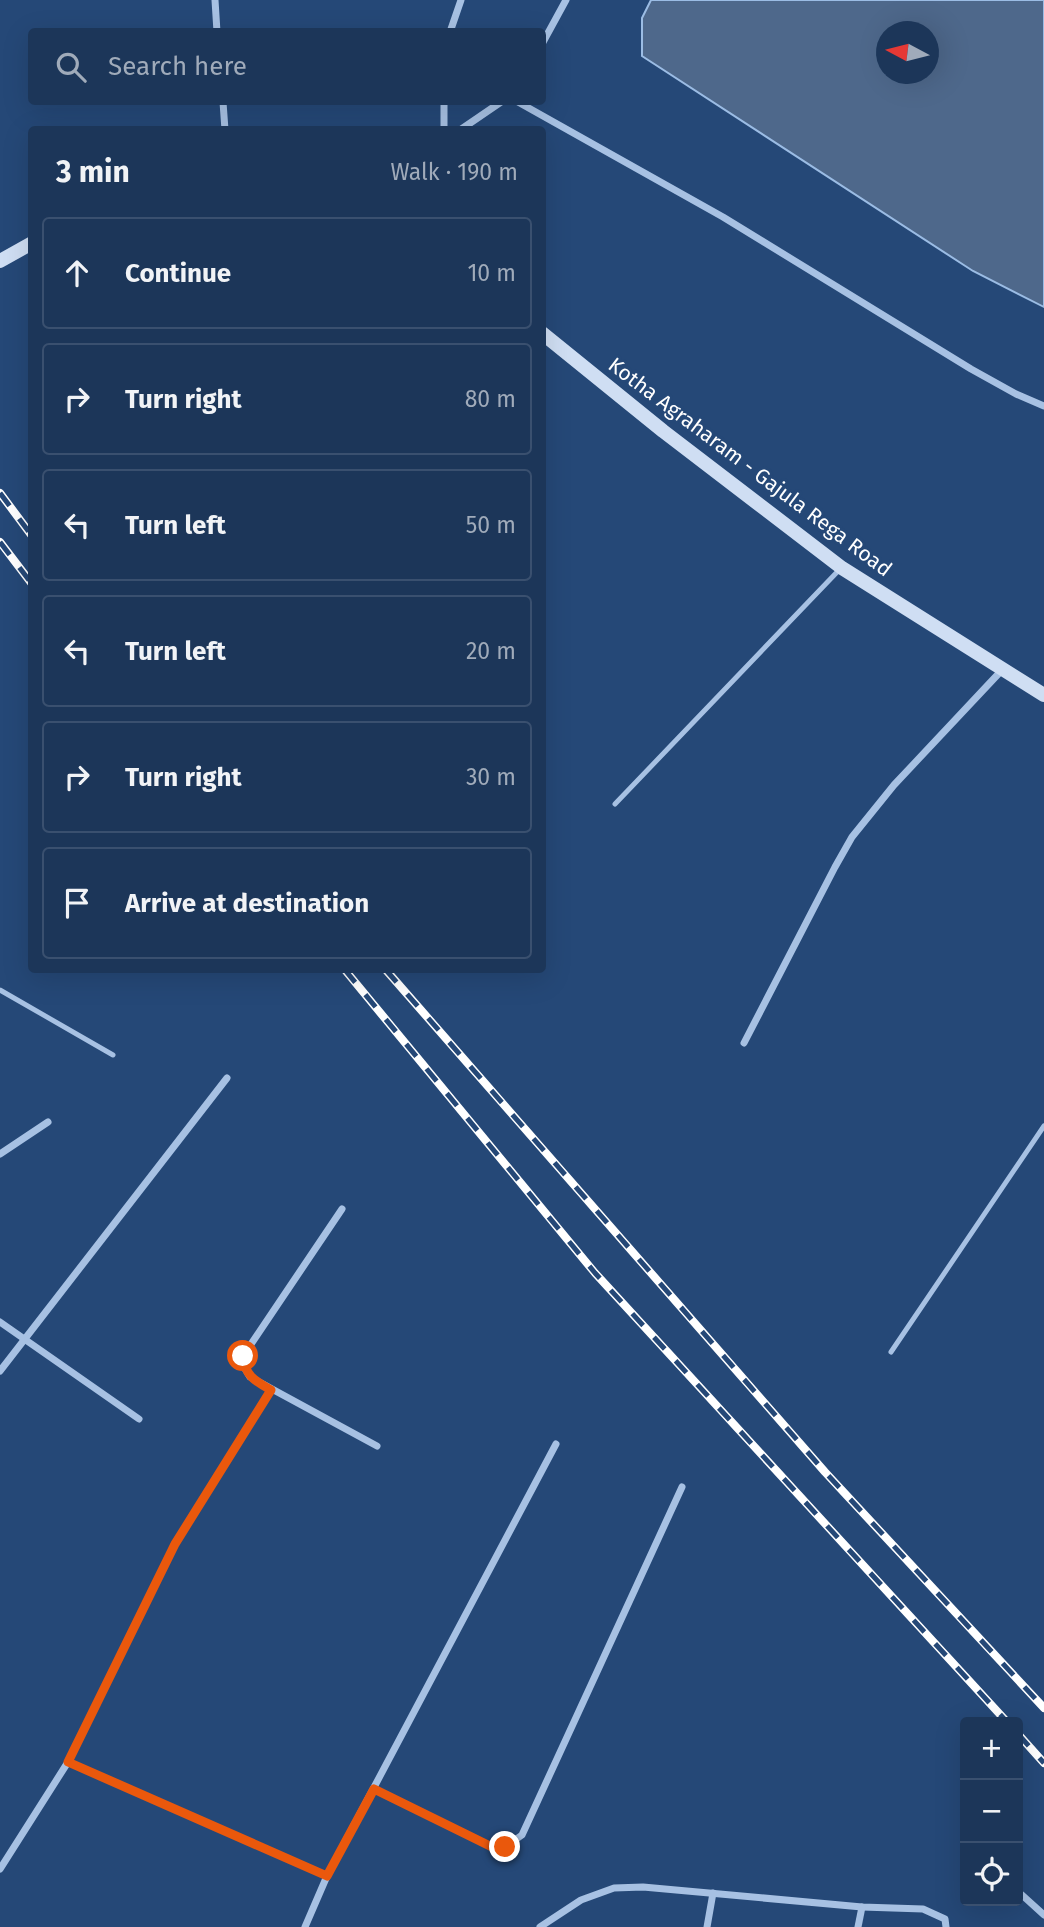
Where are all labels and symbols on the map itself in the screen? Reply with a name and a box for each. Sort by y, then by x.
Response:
north arrow [876,21,939,84]
street label: Kotha Agraharam - Gajula Rega Road [603,352,897,582]
route start [227,1340,258,1371]
route end [489,1831,520,1862]

